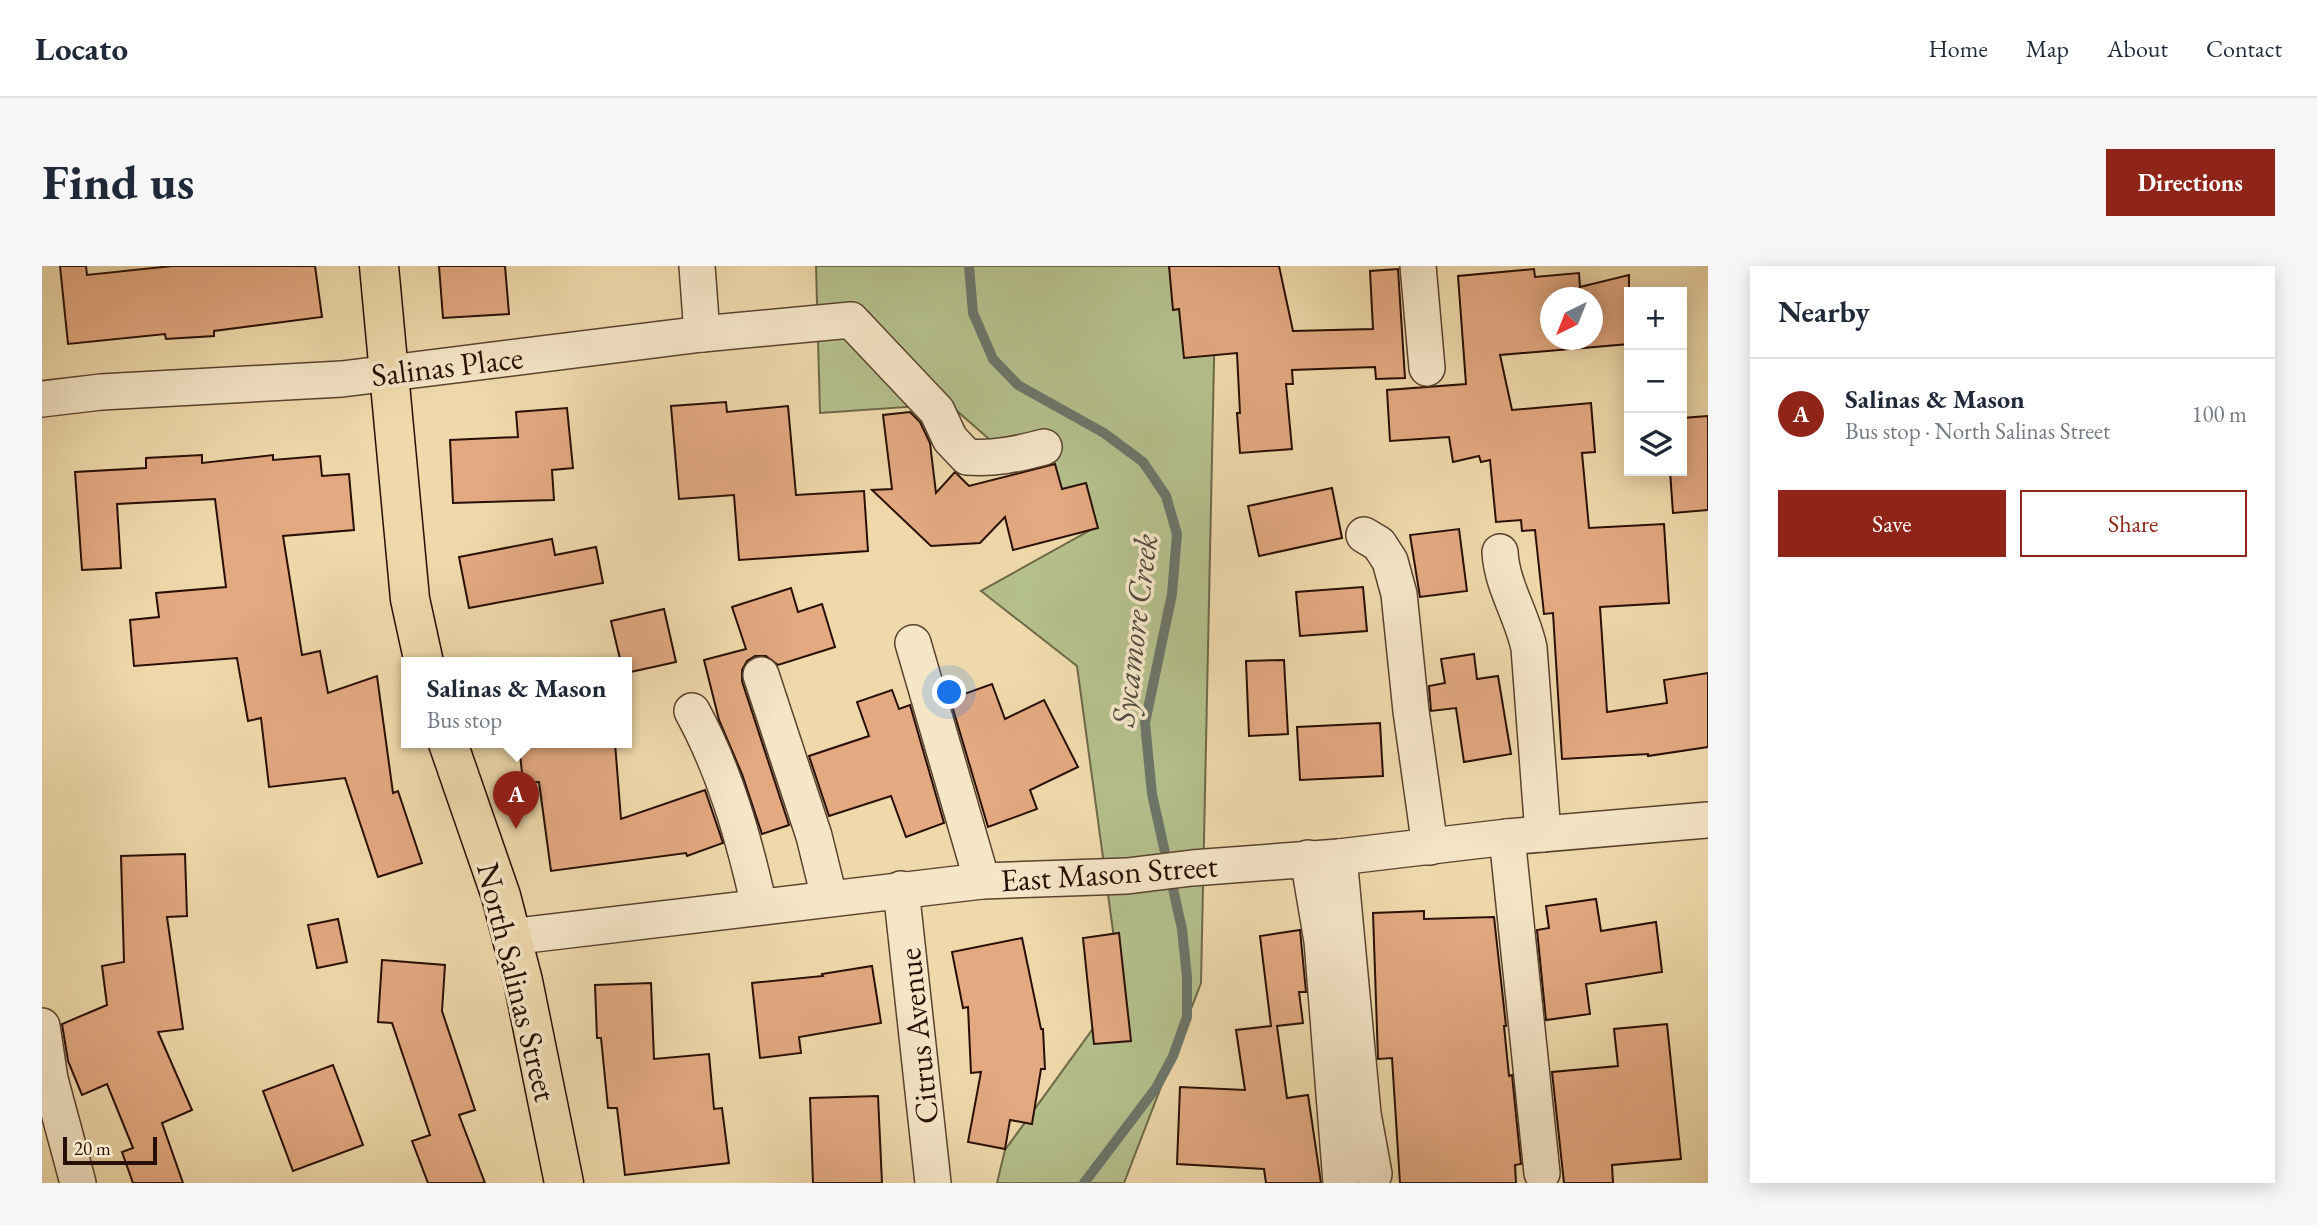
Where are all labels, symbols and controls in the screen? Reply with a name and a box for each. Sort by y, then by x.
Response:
text: Locato [35,27,128,70]
text: Home [1928,33,1988,64]
text: Map [2026,33,2069,64]
text: About [2107,33,2168,64]
text: Contact [2206,33,2282,64]
button: Directions [2106,149,2275,216]
text: Find us [42,150,194,214]
north arrow [1540,287,1603,350]
map controls [1624,287,1687,476]
button: + [1624,287,1687,350]
text: Nearby [1778,292,1870,331]
street label: Salinas Place [369,336,525,396]
button: − [1624,350,1687,413]
text: Salinas & Mason [1845,382,2025,416]
text: A [1793,399,1809,429]
text: 100 m [2191,399,2247,429]
button: layers [1624,413,1687,476]
text: Bus stop · North Salinas Street [1845,416,2110,446]
button: Save [1778,490,2006,557]
button: Share [2020,490,2247,557]
water label: Sycamore Creek [1101,531,1167,730]
popup [401,657,632,748]
text: Salinas & Mason [427,671,606,705]
your location [932,675,966,709]
text: Bus stop [427,705,502,735]
pin: A [493,771,539,829]
street label: East Mason Street [999,844,1219,902]
street label: North Salinas Street [467,858,567,1106]
street label: Citrus Avenue [888,946,948,1126]
scale bar [63,1134,158,1166]
text: 20 m [74,1136,111,1161]

